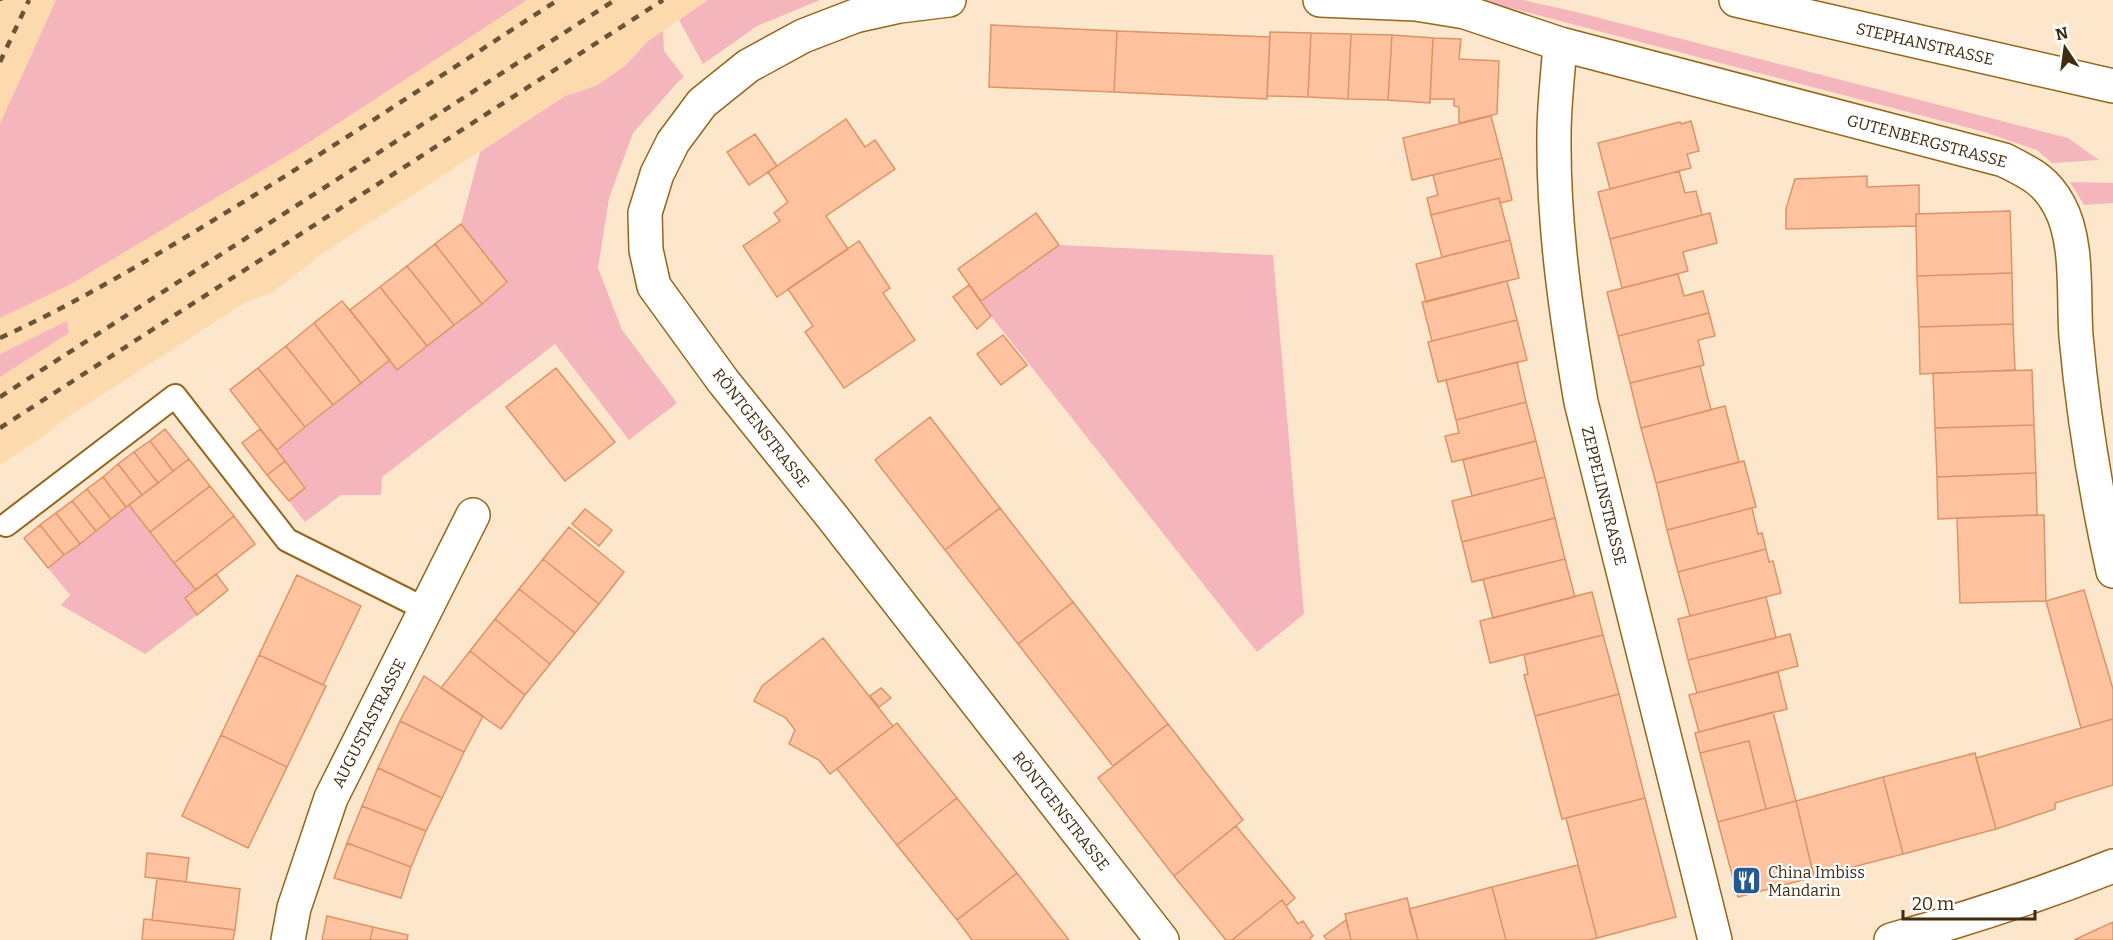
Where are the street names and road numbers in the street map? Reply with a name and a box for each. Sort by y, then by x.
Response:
street label: STEPHANSTRASSE [1854,19,1996,69]
street label: GUTENBERGSTRASSE [1845,110,2009,172]
street label: RÖNTGENSTRASSE [709,365,813,491]
street label: ZEPPELINSTRASSE [1577,424,1631,568]
street label: AUGUSTASTRASSE [328,655,410,791]
street label: RÖNTGENSTRASSE [1009,748,1113,874]

